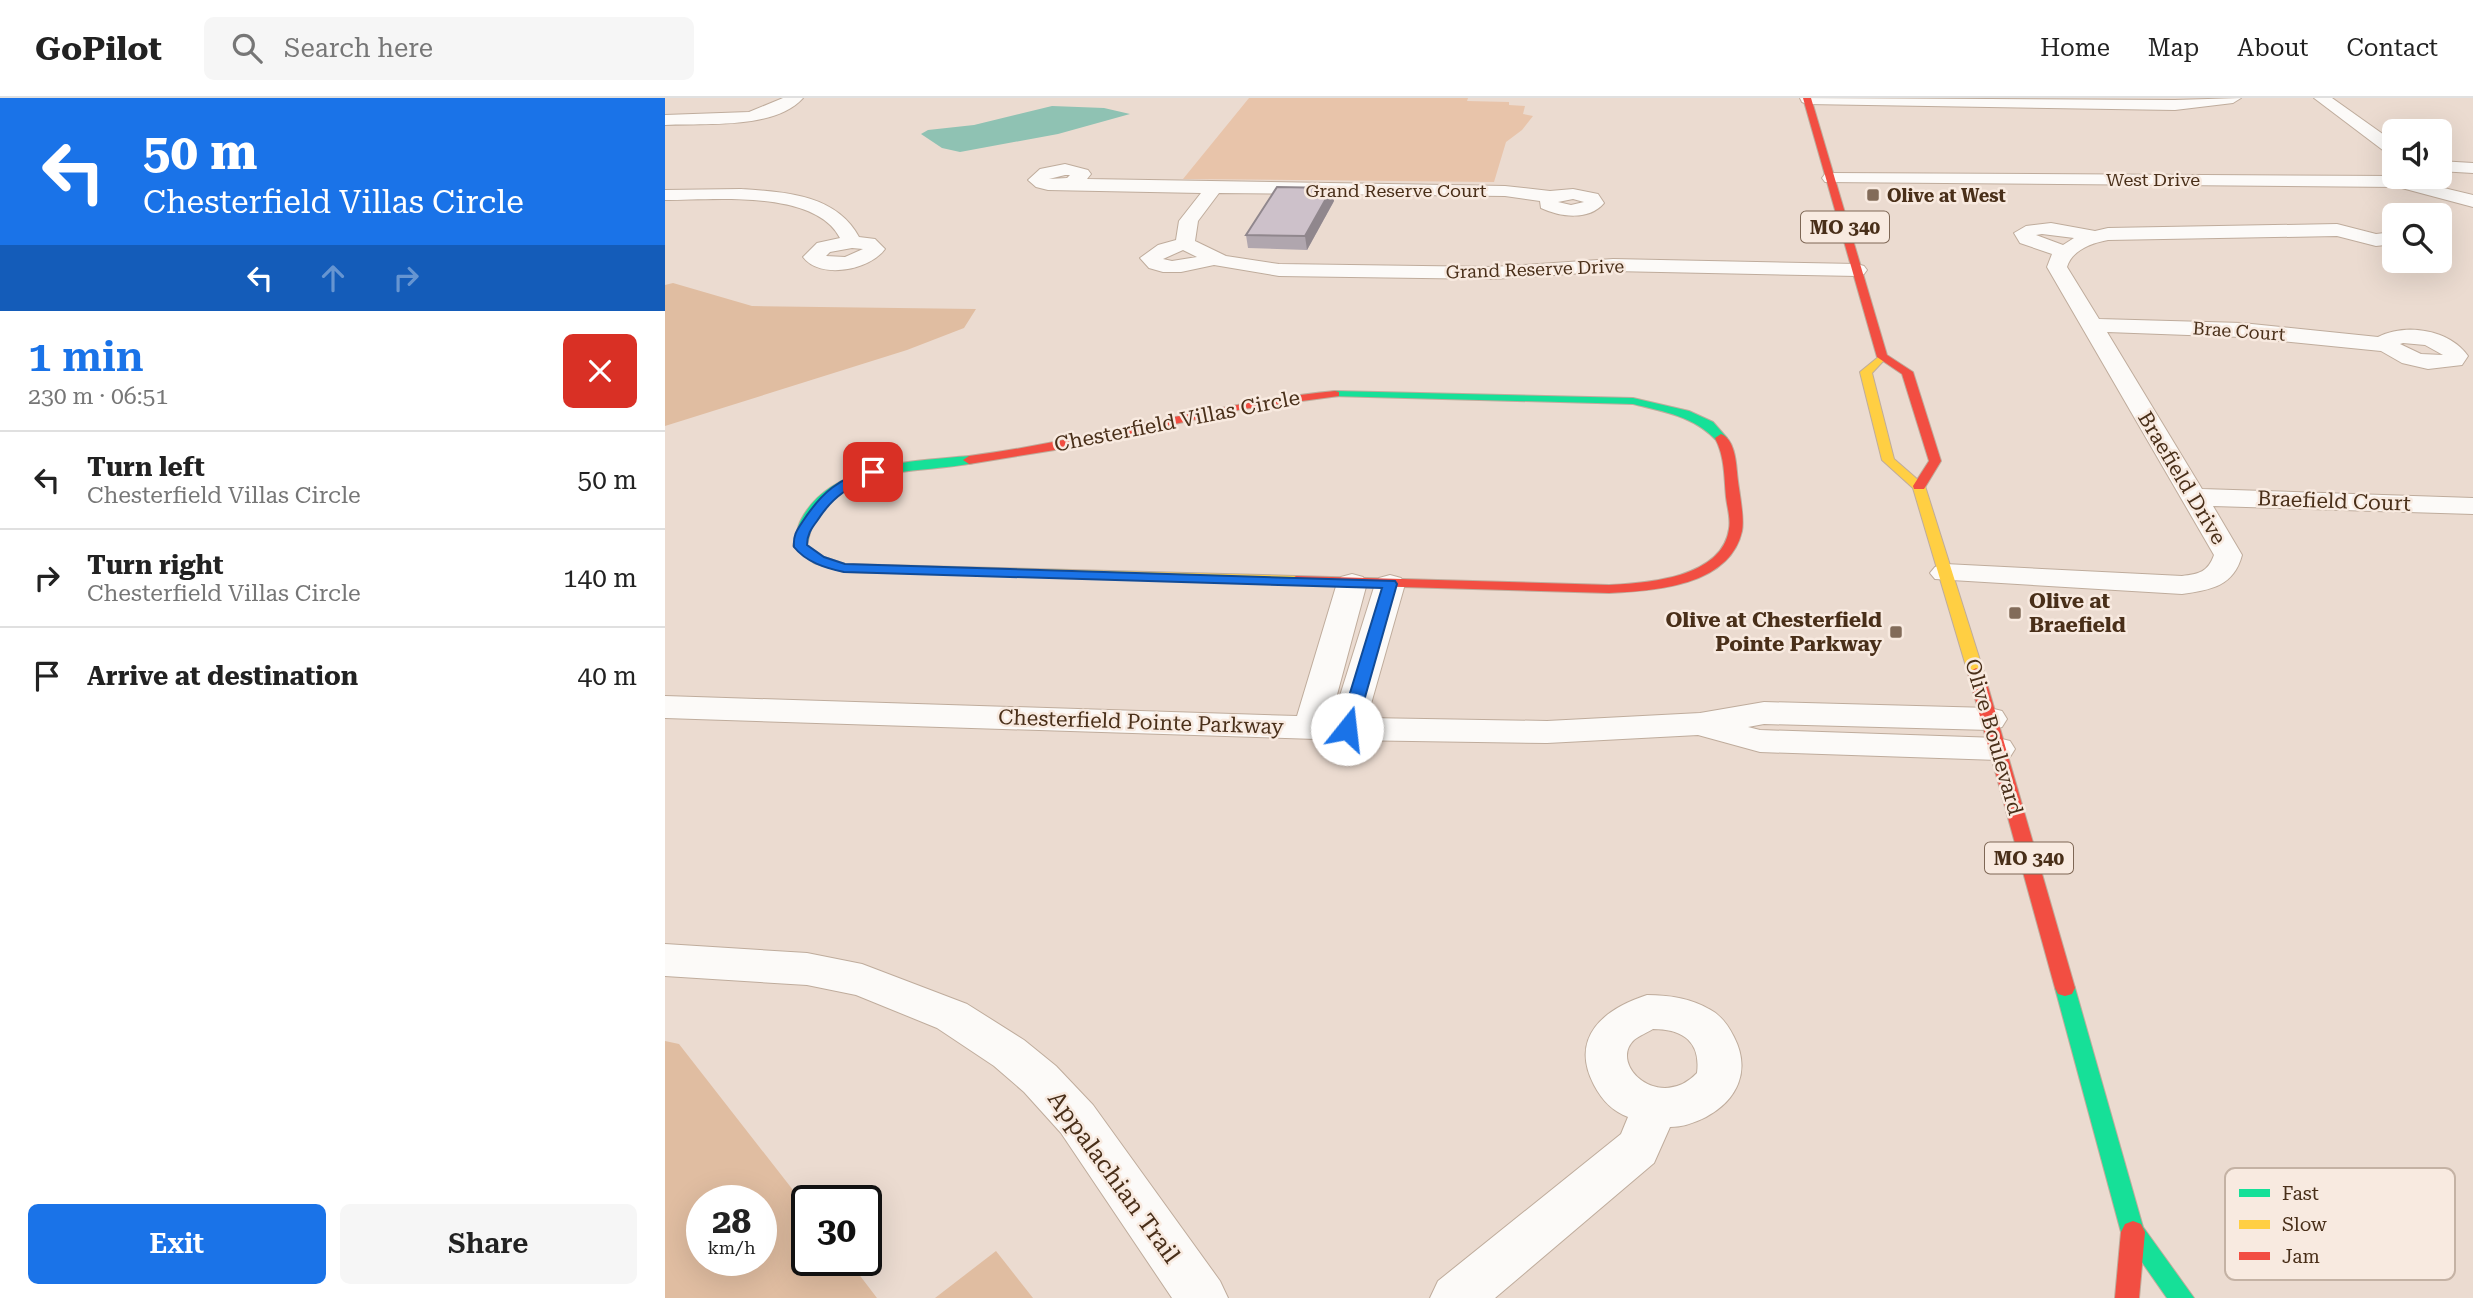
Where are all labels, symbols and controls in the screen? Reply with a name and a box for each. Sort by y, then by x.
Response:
search box [204,17,694,80]
text: GoPilot [35,29,162,68]
icon: search [228,29,266,67]
text: Search here [284,33,433,63]
text: Home [2040,34,2110,62]
text: Map [2148,34,2199,62]
text: About [2237,34,2308,62]
text: Contact [2346,34,2438,62]
map controls [2382,119,2452,273]
button: sound [2382,119,2452,189]
text: 50 m [143,124,258,181]
icon: left [28,126,119,217]
street label: West Drive [2106,169,2200,190]
street label: Grand Reserve Court [1305,180,1487,201]
text: Chesterfield Villas Circle [143,183,524,221]
place label: Olive at West [1887,185,2006,206]
marker: Olive at West [1865,187,1881,203]
button: search [2382,203,2452,273]
road number: MO 340 [1801,211,1889,242]
street label: Grand Reserve Drive [1445,255,1625,283]
icon: left [241,259,279,297]
icon: ahead [314,259,352,297]
icon: right [387,259,425,297]
street label: Brae Court [2192,317,2286,345]
text: 1 min [28,332,144,381]
button: close [563,334,637,408]
text: 230 m · 06:51 [28,383,168,410]
street label: Chesterfield Villas Circle [1052,385,1302,457]
street label: Braefield Drive [2133,407,2231,549]
pin [843,442,903,502]
text: Turn left [87,452,205,482]
icon: arrive [854,453,892,491]
icon: left [28,461,66,499]
text: 50 m [578,465,637,495]
text: Chesterfield Villas Circle [87,482,361,509]
street label: Braefield Court [2257,486,2411,516]
text: Turn right [87,550,223,580]
icon: right [28,559,66,597]
text: 140 m [563,563,637,593]
text: Chesterfield Villas Circle [87,580,361,607]
place label: Olive at Braefield [2029,589,2126,637]
marker: Olive at Braefield [2007,605,2023,621]
place label: Olive at Chesterfield Pointe Parkway [1665,608,1882,656]
marker: Olive at Chesterfield Pointe Parkway [1888,624,1904,640]
street label: Olive Boulevard [1960,656,2028,818]
icon: arrive [28,657,66,695]
text: Arrive at destination [87,661,358,691]
text: 40 m [578,661,637,691]
position arrow [1310,692,1384,766]
street label: Chesterfield Pointe Parkway [998,705,1285,739]
road number: MO 340 [1985,842,2073,874]
street label: Appalachian Trail [1042,1086,1186,1268]
legend [2225,1168,2455,1280]
text: Fast [2282,1182,2319,1205]
speed limit sign: 30 [791,1185,882,1276]
text: 28 [712,1201,751,1242]
button: Exit [28,1204,326,1284]
button: Share [340,1204,637,1284]
text: Slow [2282,1213,2327,1236]
text: km/h [707,1237,756,1258]
text: Jam [2282,1245,2320,1268]

